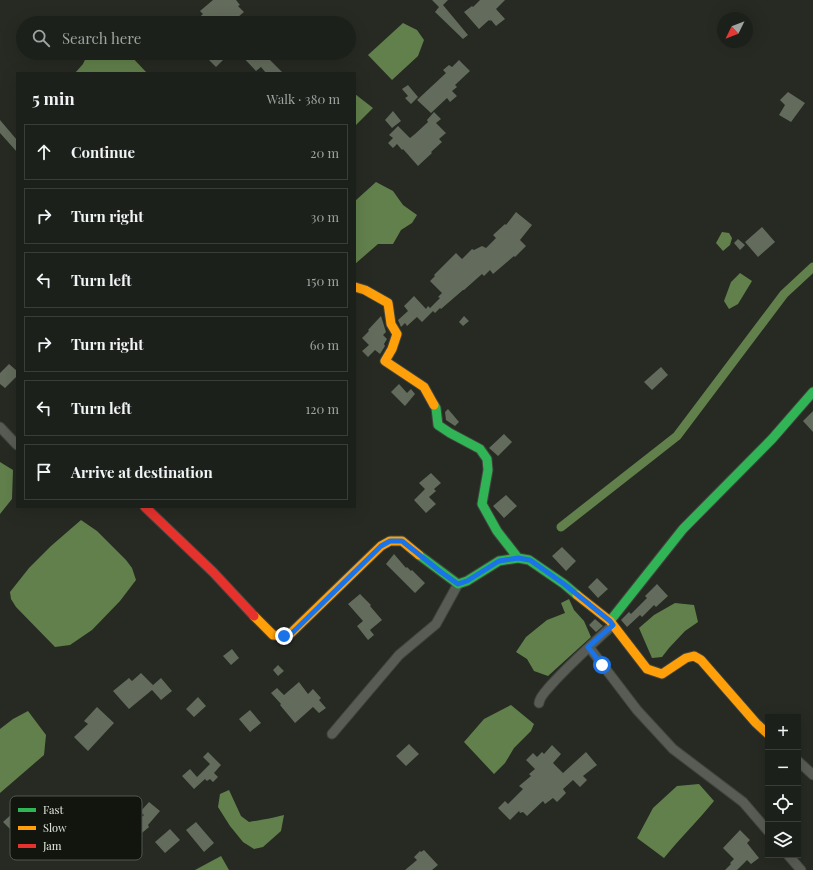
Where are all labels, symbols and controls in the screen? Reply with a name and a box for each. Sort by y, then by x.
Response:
north arrow [717,12,753,48]
search box [16,16,356,60]
icon: search [30,27,52,49]
text: Search here [62,28,141,48]
text: 5 min [32,87,75,109]
text: Walk · 380 m [267,90,340,107]
icon: ahead [33,141,55,163]
text: Continue [71,142,135,162]
text: 20 m [310,144,339,161]
icon: right [33,205,55,227]
text: Turn right [71,206,144,226]
text: 30 m [311,208,339,225]
icon: left [33,269,55,291]
text: Turn left [71,270,132,290]
text: 150 m [306,272,339,289]
icon: right [33,333,55,355]
text: Turn right [71,334,144,354]
text: 60 m [310,336,339,353]
icon: left [33,397,55,419]
text: Turn left [71,398,132,418]
text: 120 m [305,400,339,417]
icon: arrive [33,461,55,483]
text: Arrive at destination [71,462,213,482]
route end [275,627,293,645]
route start [593,656,611,674]
map controls [765,714,801,858]
button: + [765,714,801,750]
button: − [765,750,801,786]
button: locate [765,786,801,822]
legend [10,796,142,860]
text: Fast [43,802,63,817]
text: Slow [43,820,67,835]
button: layers [765,822,801,858]
text: Jam [42,838,62,853]

